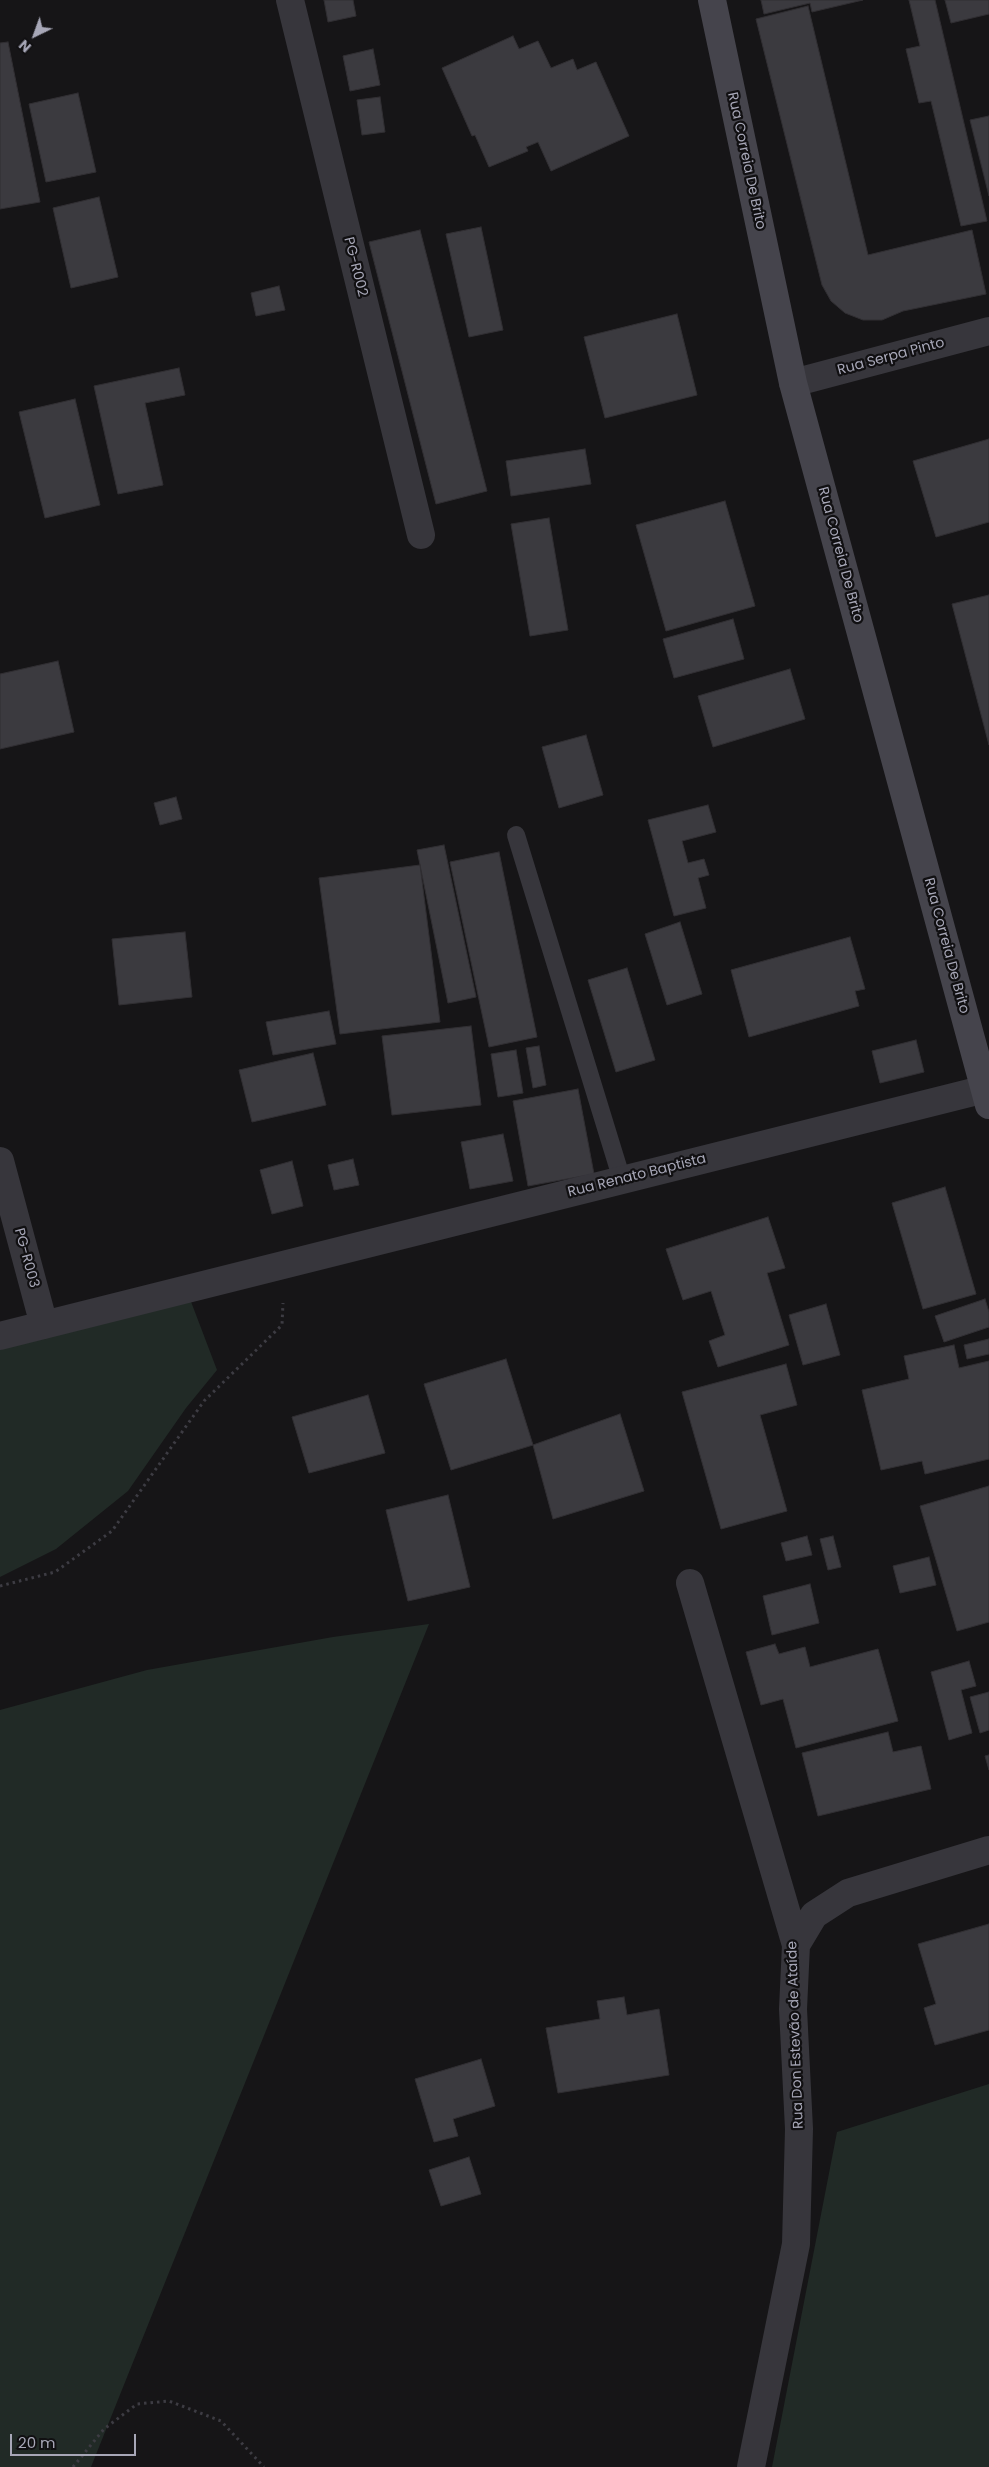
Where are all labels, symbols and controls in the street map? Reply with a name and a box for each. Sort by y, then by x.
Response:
north arrow [10,10,60,60]
text: N [14,35,36,57]
street label: Rua Correia De Brito [723,91,769,231]
street label: PG-R002 [339,235,371,299]
street label: Rua Serpa Pinto [836,335,946,379]
street label: Rua Correia De Brito [814,485,866,625]
street label: Rua Correia De Brito [920,876,972,1016]
street label: Rua Renato Baptista [566,1151,708,1201]
street label: PG-R003 [10,1226,42,1290]
street label: Rua Don Estevão de Ataíde [784,1941,808,2129]
scale bar [12,2424,139,2456]
text: 20 m [18,2432,56,2453]

